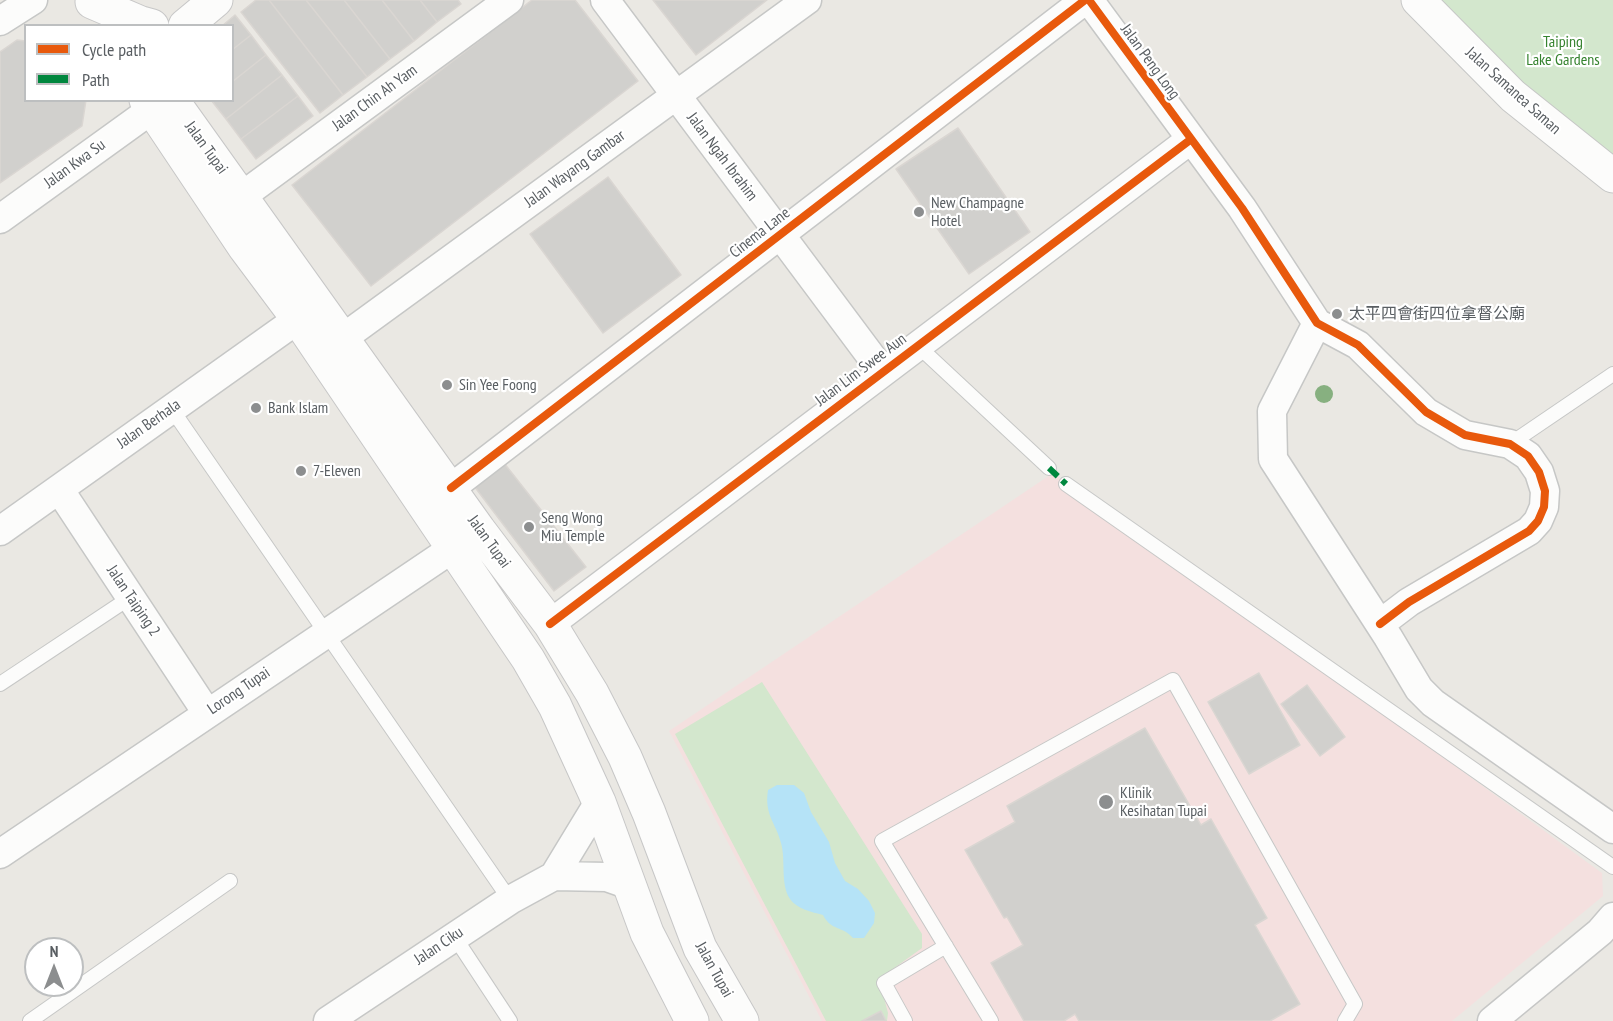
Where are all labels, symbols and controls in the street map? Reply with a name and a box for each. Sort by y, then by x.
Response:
street label: Jalan Peng Long [1116,21,1184,103]
legend [24,24,234,102]
park label: Taiping Lake Gardens [1526,32,1600,70]
text: Cycle path [82,38,146,61]
street label: Jalan Samanea Saman [1461,43,1565,139]
street label: Jalan Chin Ah Yam [329,61,421,135]
text: Path [82,68,110,91]
street label: Jalan Ngah Ibrahim [683,109,761,205]
street label: Jalan Tupai [180,118,232,178]
street label: Jalan Wayang Gambar [521,126,629,212]
street label: Jalan Kwa Su [41,135,109,193]
place label: New Champagne Hotel [931,193,1024,231]
street label: Cinema Lane [726,204,794,262]
marker: New Champagne Hotel [912,205,926,219]
place label: 太平四會街四位拿督公廟 [1349,304,1525,324]
marker: 太平四會街四位拿督公廟 [1330,307,1344,321]
street label: Jalan Lim Swee Aun [812,330,910,410]
place label: Sin Yee Foong [459,375,537,395]
marker: Sin Yee Foong [440,378,454,392]
street label: Jalan Berhala [114,395,184,453]
place label: Bank Islam [268,398,328,418]
marker: Bank Islam [249,401,263,415]
place label: 7-Eleven [313,461,361,481]
marker: 7-Eleven [294,464,308,478]
place label: Seng Wong Miu Temple [541,508,605,546]
street label: Jalan Tupai [463,512,515,572]
marker: Seng Wong Miu Temple [522,520,536,534]
street label: Jalan Taiping 2 [102,562,164,640]
street label: Lorong Tupai [204,663,274,719]
place label: Klinik Kesihatan Tupai [1120,783,1207,821]
marker: Klinik Kesihatan Tupai [1097,793,1115,811]
street label: Jalan Ciku [411,923,467,969]
north arrow [24,937,84,997]
street label: Jalan Tupai [691,939,737,1001]
text: N [50,941,58,961]

